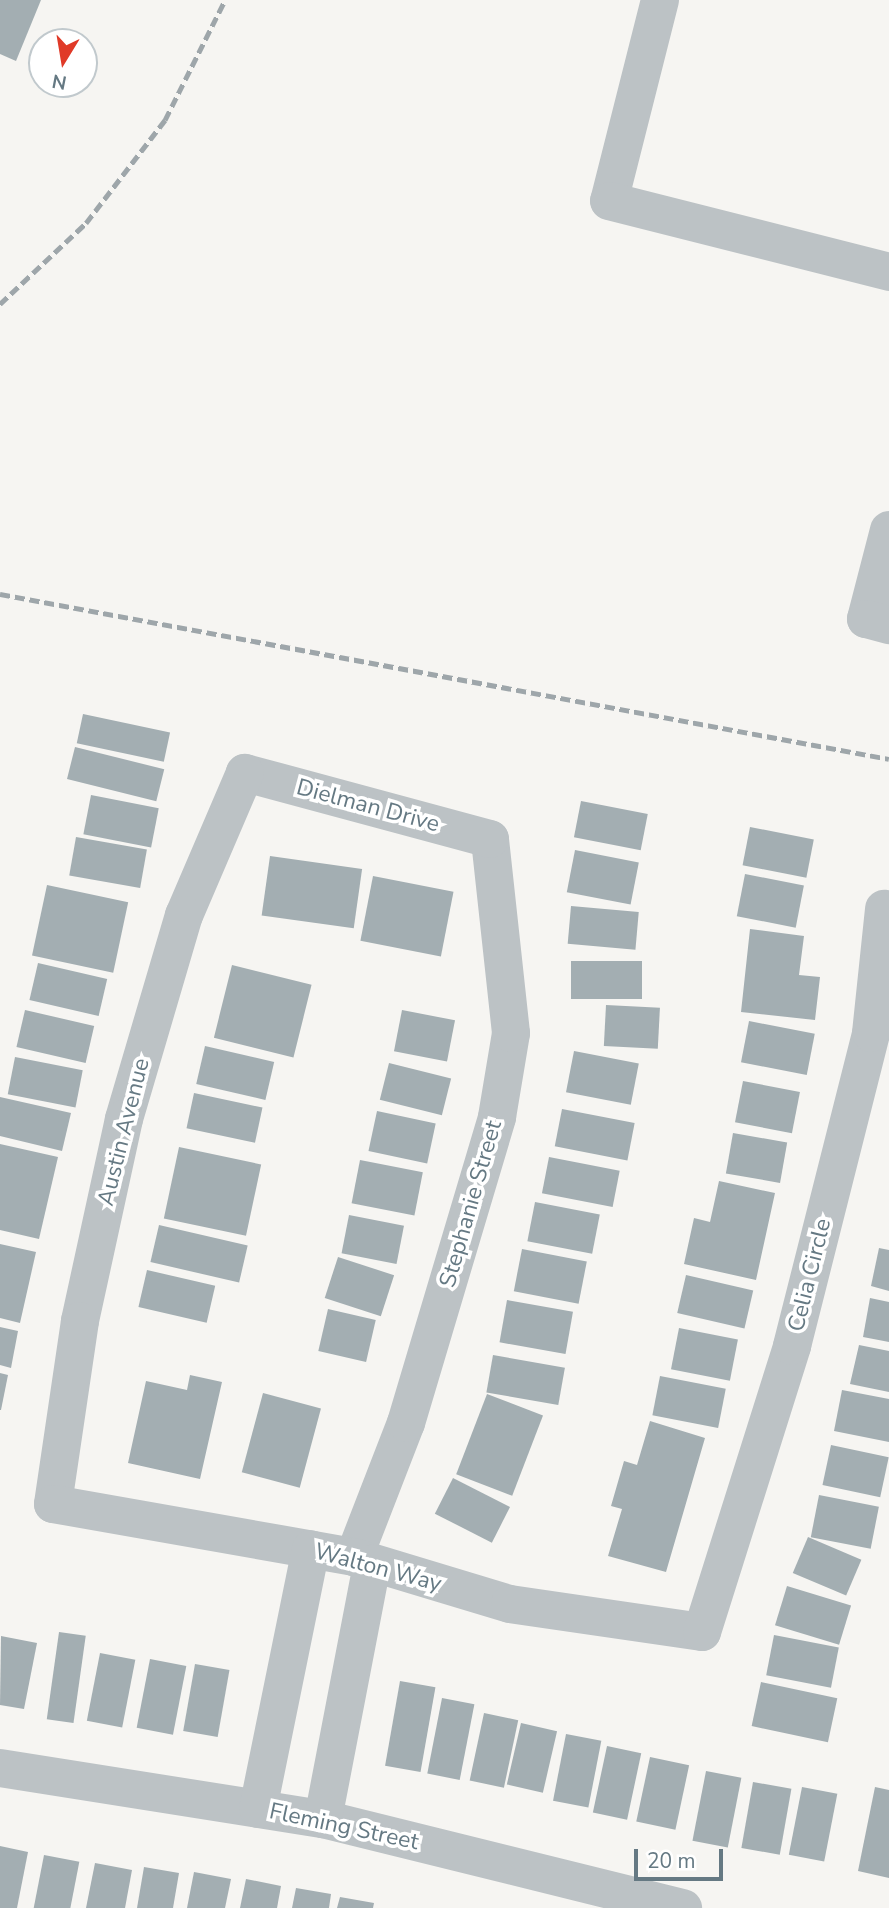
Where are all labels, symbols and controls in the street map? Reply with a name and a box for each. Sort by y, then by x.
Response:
north arrow [28,28,98,98]
text: N [50,68,69,96]
street label: Dielman Drive [294,774,442,838]
street label: Austin Avenue [92,1055,156,1209]
street label: Stephanie Street [434,1117,508,1291]
street label: Celia Circle [783,1216,837,1334]
street label: Walton Way [311,1538,445,1598]
street label: Fleming Street [267,1798,421,1856]
scale bar [637,1834,726,1878]
text: 20 m [647,1847,696,1875]

